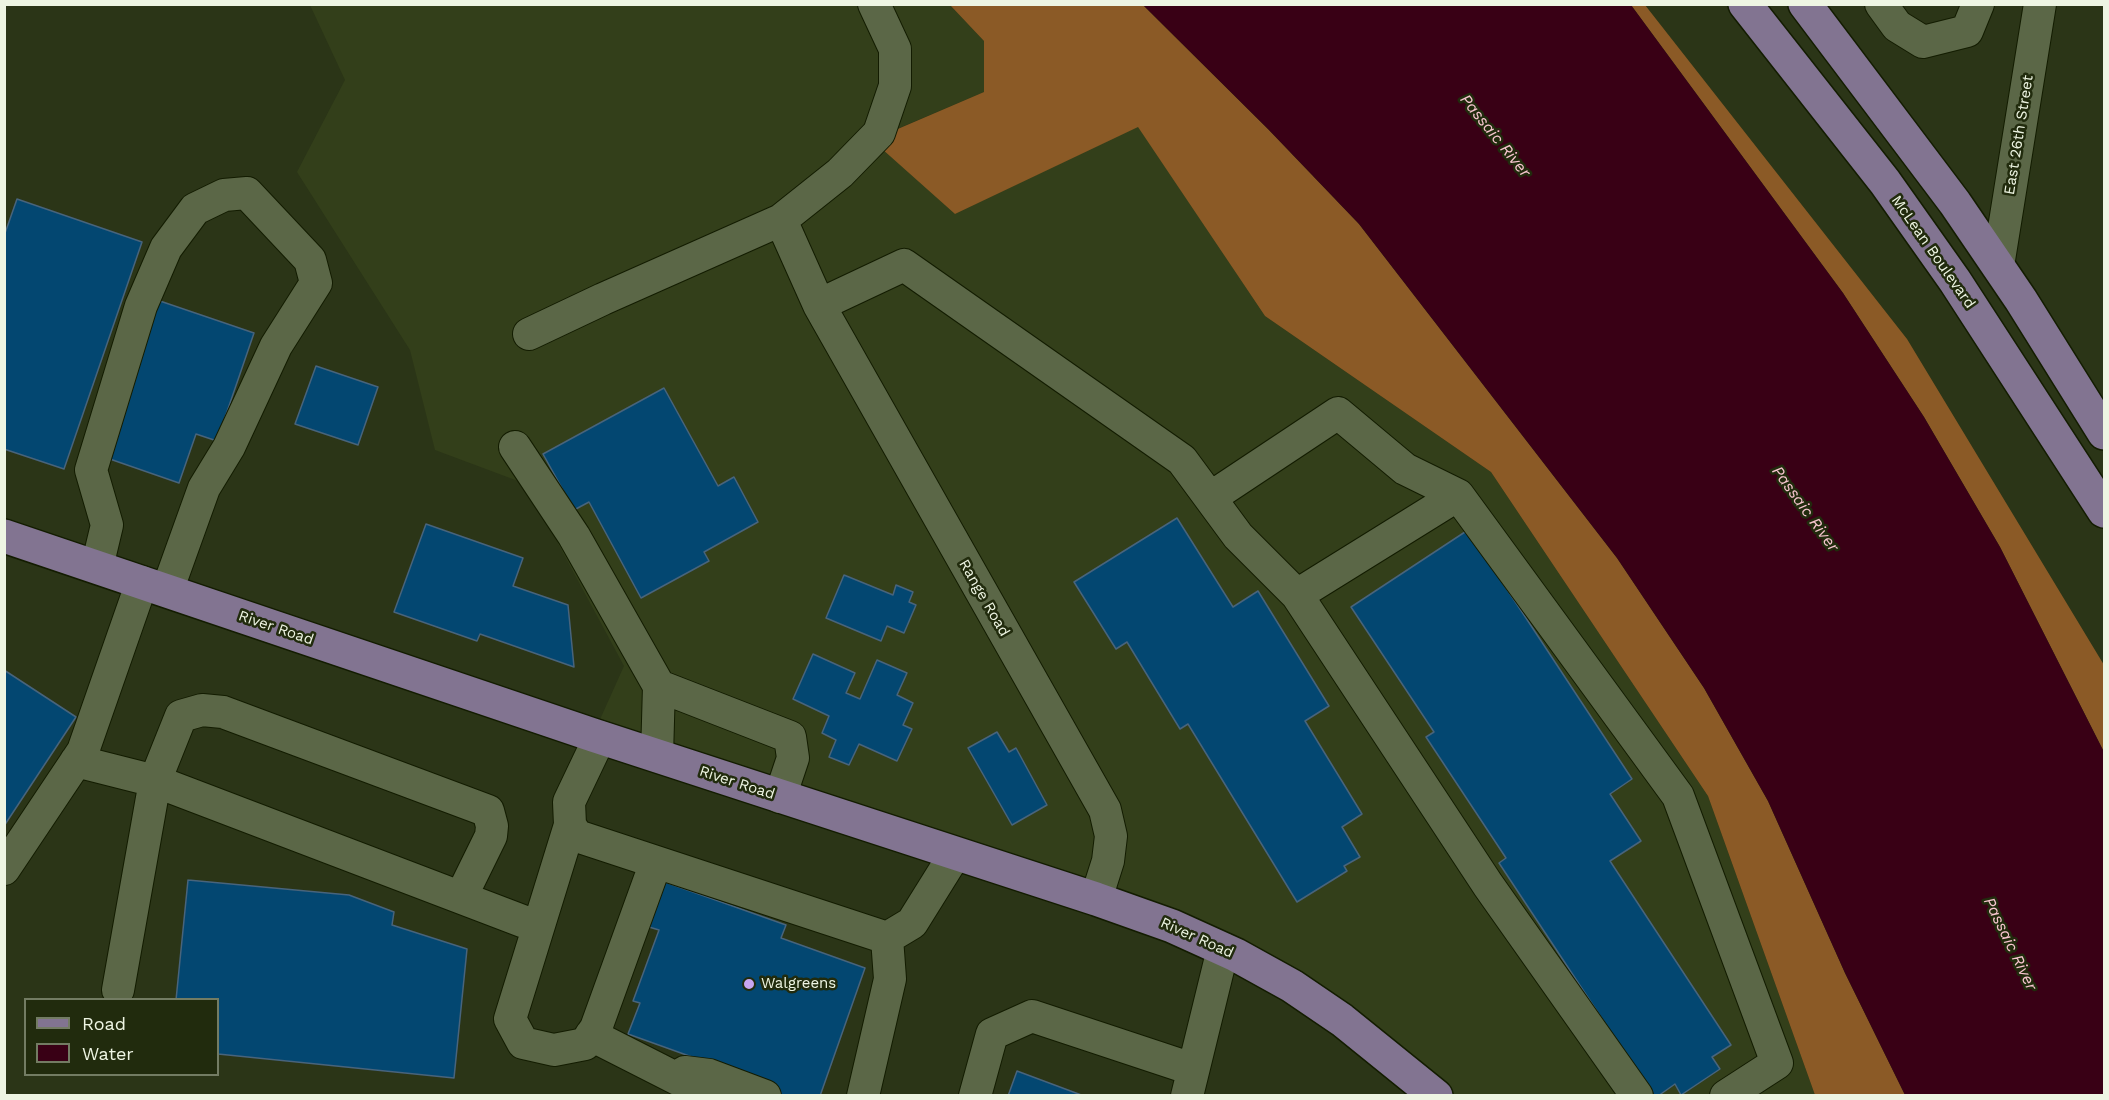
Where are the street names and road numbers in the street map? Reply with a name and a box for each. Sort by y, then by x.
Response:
street label: East 26th Street [2001,74,2037,196]
street label: McLean Boulevard [1887,192,1979,312]
street label: Range Road [955,556,1013,640]
street label: River Road [236,607,316,649]
street label: River Road [697,762,777,804]
street label: River Road [1158,914,1236,962]

